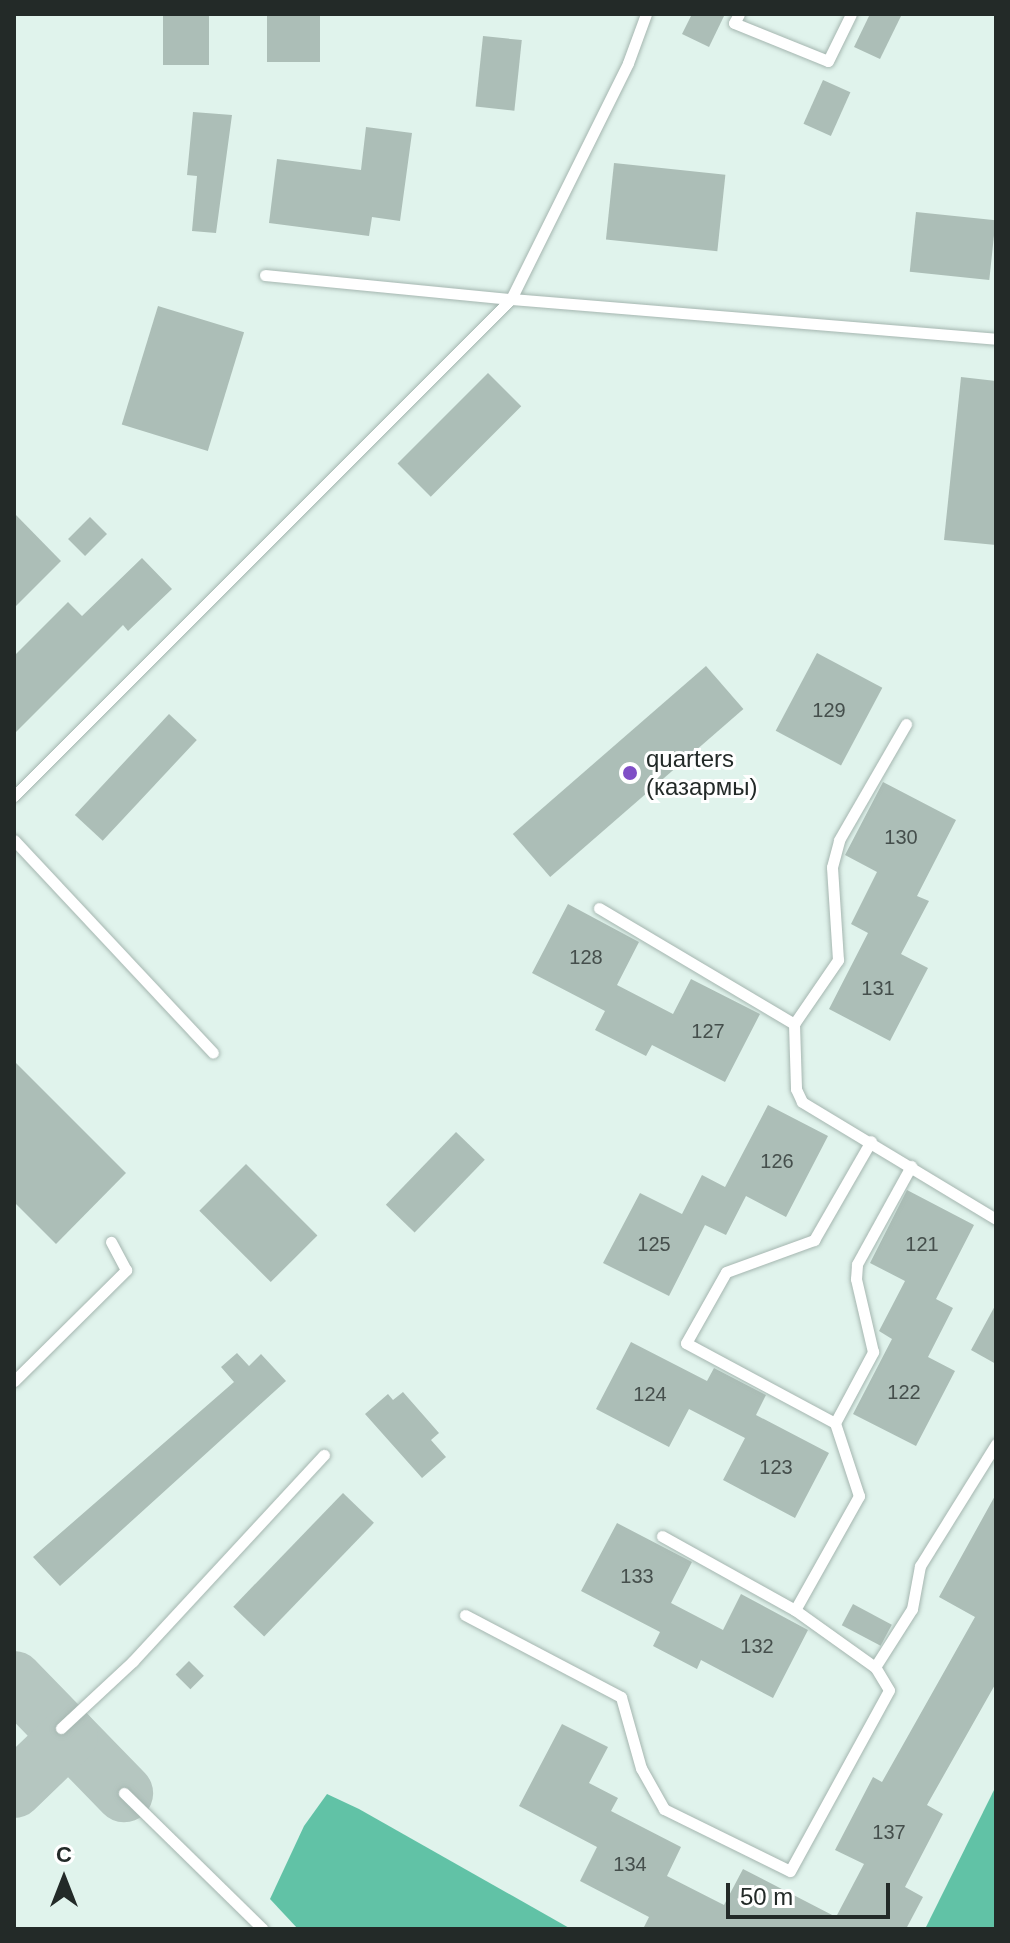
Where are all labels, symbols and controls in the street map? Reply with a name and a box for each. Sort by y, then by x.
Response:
house number: 129 [812,698,846,722]
place label: quarters (казармы) [646,745,758,801]
marker: quarters (казармы) [621,764,639,782]
house number: 130 [884,825,918,849]
house number: 128 [569,945,603,969]
house number: 131 [861,976,895,1000]
house number: 127 [691,1019,725,1043]
house number: 126 [760,1149,794,1173]
house number: 125 [637,1232,671,1256]
house number: 121 [905,1232,939,1256]
house number: 122 [887,1380,921,1404]
house number: 124 [633,1382,667,1406]
house number: 123 [759,1455,793,1479]
house number: 133 [620,1564,654,1588]
house number: 132 [740,1634,774,1658]
house number: 137 [872,1820,906,1844]
north arrow [24,1839,104,1919]
text: С [56,1842,72,1867]
house number: 134 [613,1852,647,1876]
scale bar [730,1867,894,1917]
text: 50 m [740,1883,793,1910]

